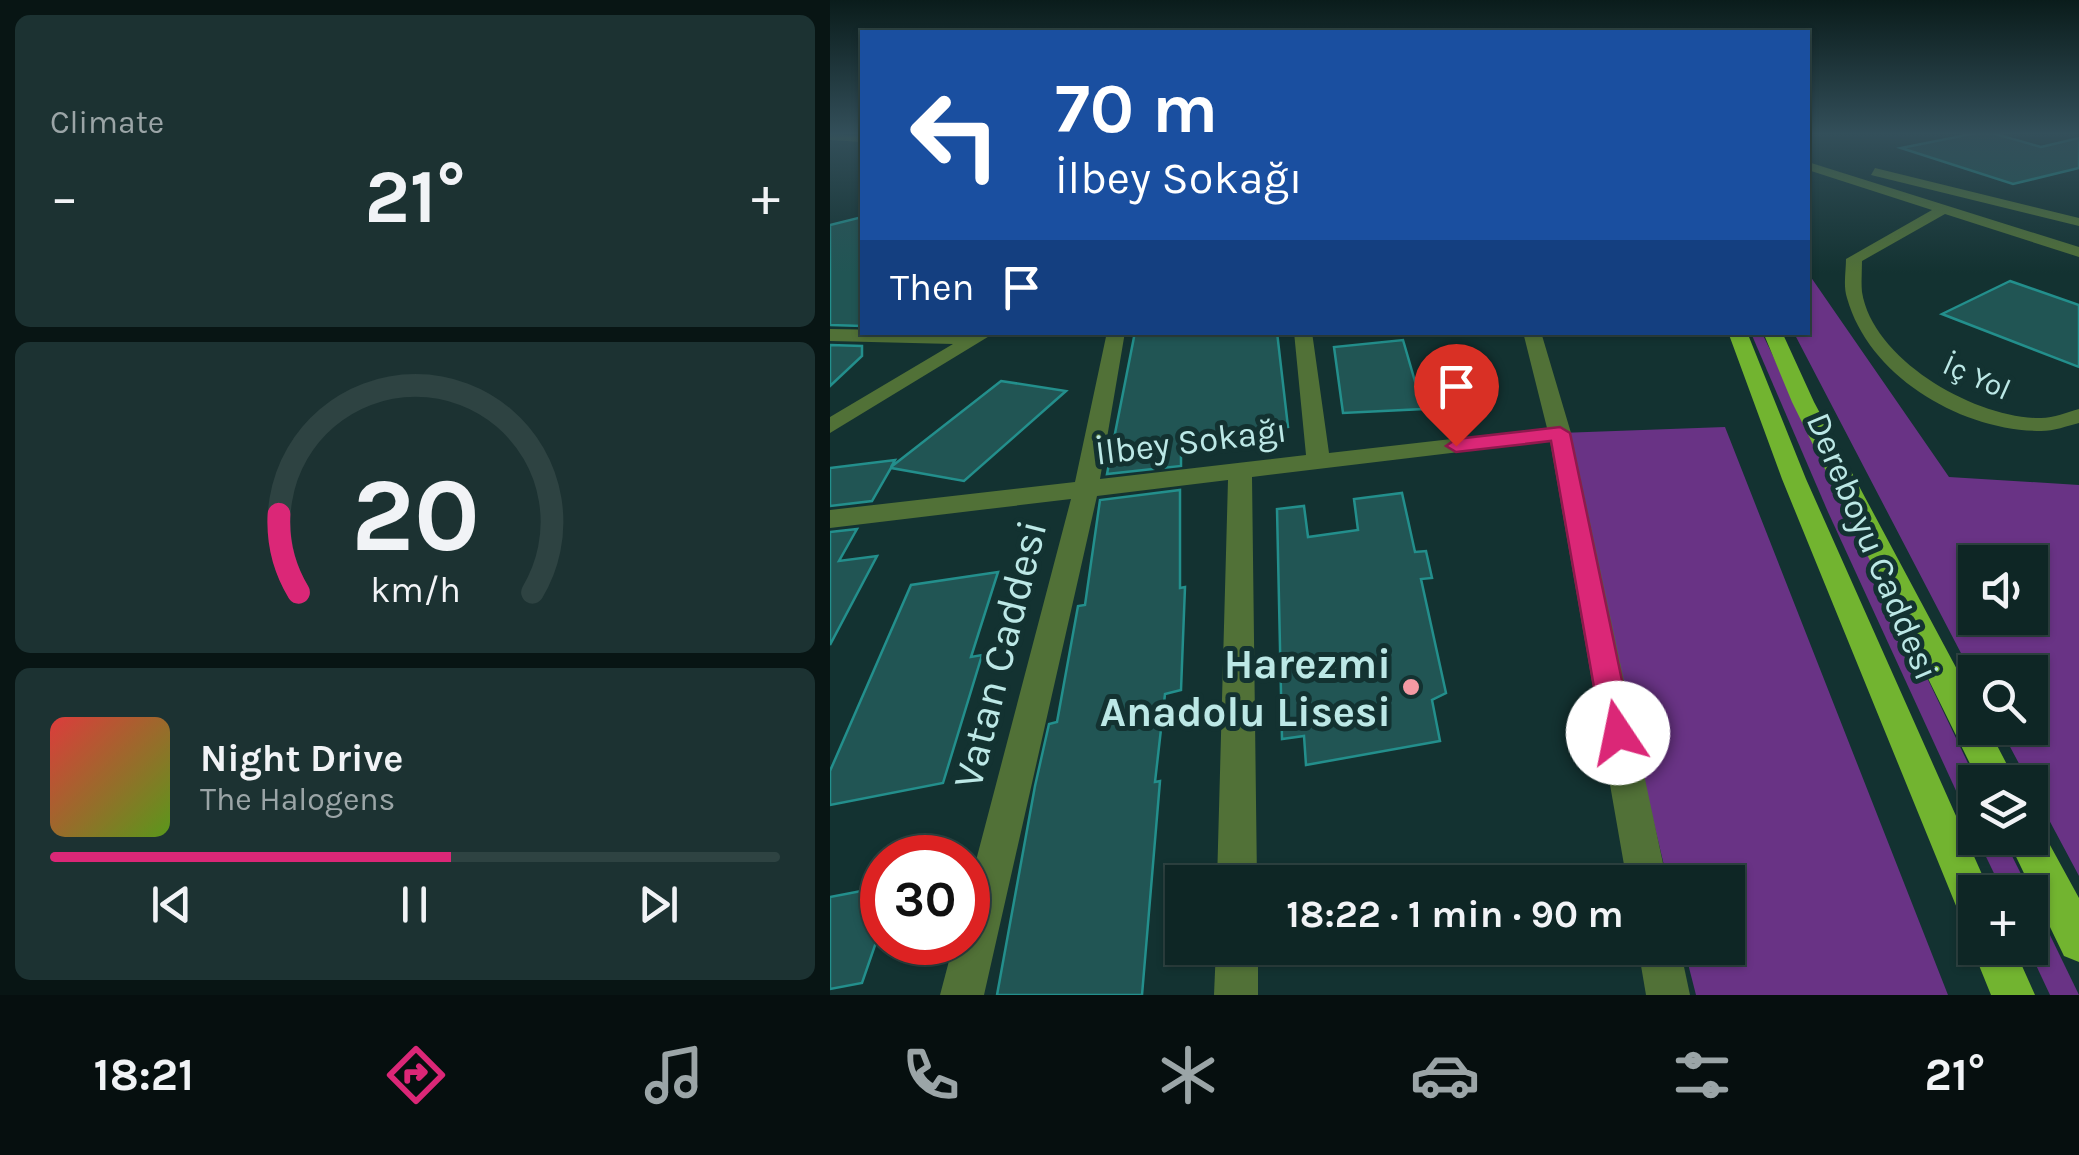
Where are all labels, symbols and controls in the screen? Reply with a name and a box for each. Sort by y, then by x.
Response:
text: 70 m [1055,68,1218,150]
icon: left [890,70,1020,200]
text: Climate [50,104,164,141]
text: İlbey Sokağı [1055,152,1302,204]
text: 21° [364,153,466,241]
text: − [50,165,79,229]
text: + [751,165,780,229]
icon: arrive [994,260,1049,315]
text: Then [890,265,974,310]
pin [1414,344,1499,447]
street label: İç Yol [1938,346,2016,408]
icon: arrive [1429,359,1484,414]
street label: Dereboyu Caddesi [1798,406,1947,686]
street label: İlbey Sokağı [1093,409,1289,474]
text: 20 [351,455,479,576]
street label: Vatan Caddesi [943,515,1057,793]
map controls [1958,545,2048,965]
button: sound [1958,545,2048,635]
text: km/h [370,569,460,611]
place label: Harezmi Anadolu Lisesi [1100,639,1391,737]
button: search [1958,655,2048,745]
marker: Harezmi Anadolu Lisesi [1400,676,1422,698]
position arrow [1566,681,1670,785]
text: Night Drive [200,736,403,781]
button: layers [1958,765,2048,855]
text: The Halogens [200,781,395,818]
speed limit sign: 30 [860,835,990,965]
button: + [1958,875,2048,965]
icon: previous [144,877,199,932]
icon: pause [387,877,442,932]
icon: next [631,877,686,932]
text: 18:22 · 1 min · 90 m [1286,892,1624,937]
icon: directions [381,1040,451,1110]
icon: music [639,1040,709,1110]
icon: phone [896,1040,966,1110]
icon: climate [1153,1040,1223,1110]
icon: car [1410,1040,1480,1110]
icon: filters [1667,1040,1737,1110]
text: 18:21 [94,1049,194,1101]
text: 21° [1925,1049,1985,1101]

